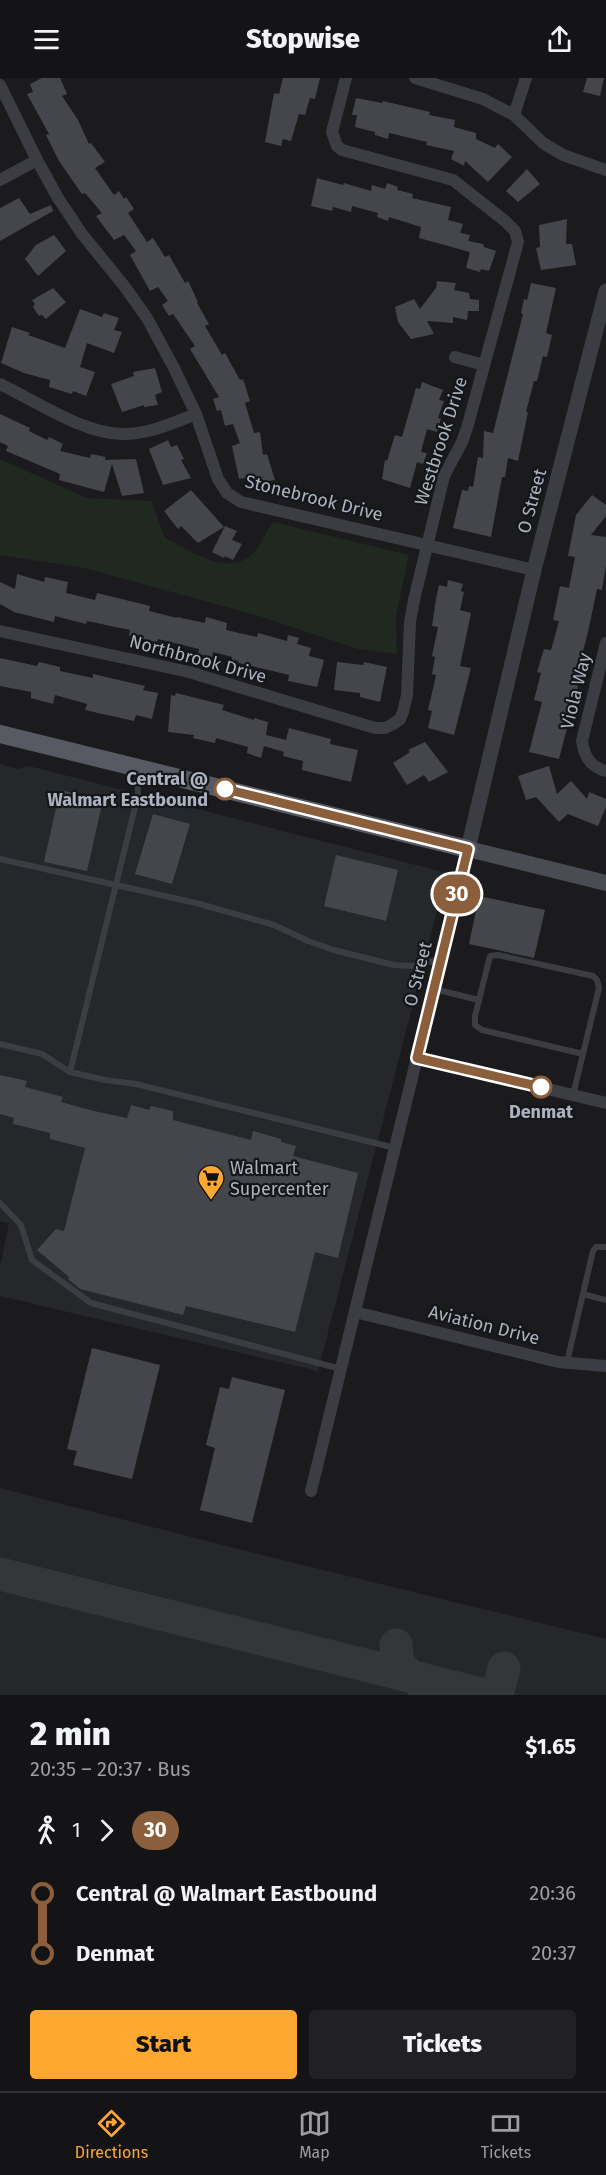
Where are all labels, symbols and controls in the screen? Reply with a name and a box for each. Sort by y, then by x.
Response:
icon: menu [30,23,63,56]
text: Stopwise [246,23,360,55]
icon: share [543,23,576,56]
street label: Westbrook Drive [410,374,472,508]
street label: O Street [513,466,551,536]
street label: Stonebrook Drive [243,470,385,526]
street label: Northbrook Drive [127,630,269,688]
street label: Viola Way [556,650,596,732]
place label: Central @ Walmart Eastbound [47,768,208,811]
marker: Central @ Walmart Eastbound [214,778,236,800]
line badge: 30 [430,874,484,914]
text: 30 [445,881,469,907]
street label: O Street [399,939,437,1009]
marker: Denmat [530,1076,552,1098]
place label: Denmat [509,1101,574,1123]
place label: Walmart Supercenter [230,1157,329,1200]
supermarket icon: Walmart Supercenter [196,1163,226,1201]
street label: Aviation Drive [426,1301,542,1349]
text: 2 min [30,1714,111,1754]
text: $1.65 [525,1733,576,1760]
text: 20:35 – 20:37 · Bus [30,1757,190,1781]
icon: walk [30,1814,63,1847]
icon: forward [90,1814,123,1847]
text: 30 [144,1817,167,1843]
text: 1 [72,1818,81,1842]
text: Central @ Walmart Eastbound [76,1880,377,1907]
text: 20:36 [529,1881,576,1905]
text: Denmat [76,1940,154,1967]
text: 20:37 [531,1941,576,1965]
button: Start [30,2010,297,2079]
button: Tickets [309,2010,576,2079]
tab: Directions [75,2107,148,2162]
tab: Map [298,2107,331,2162]
tab: Tickets [481,2107,531,2162]

